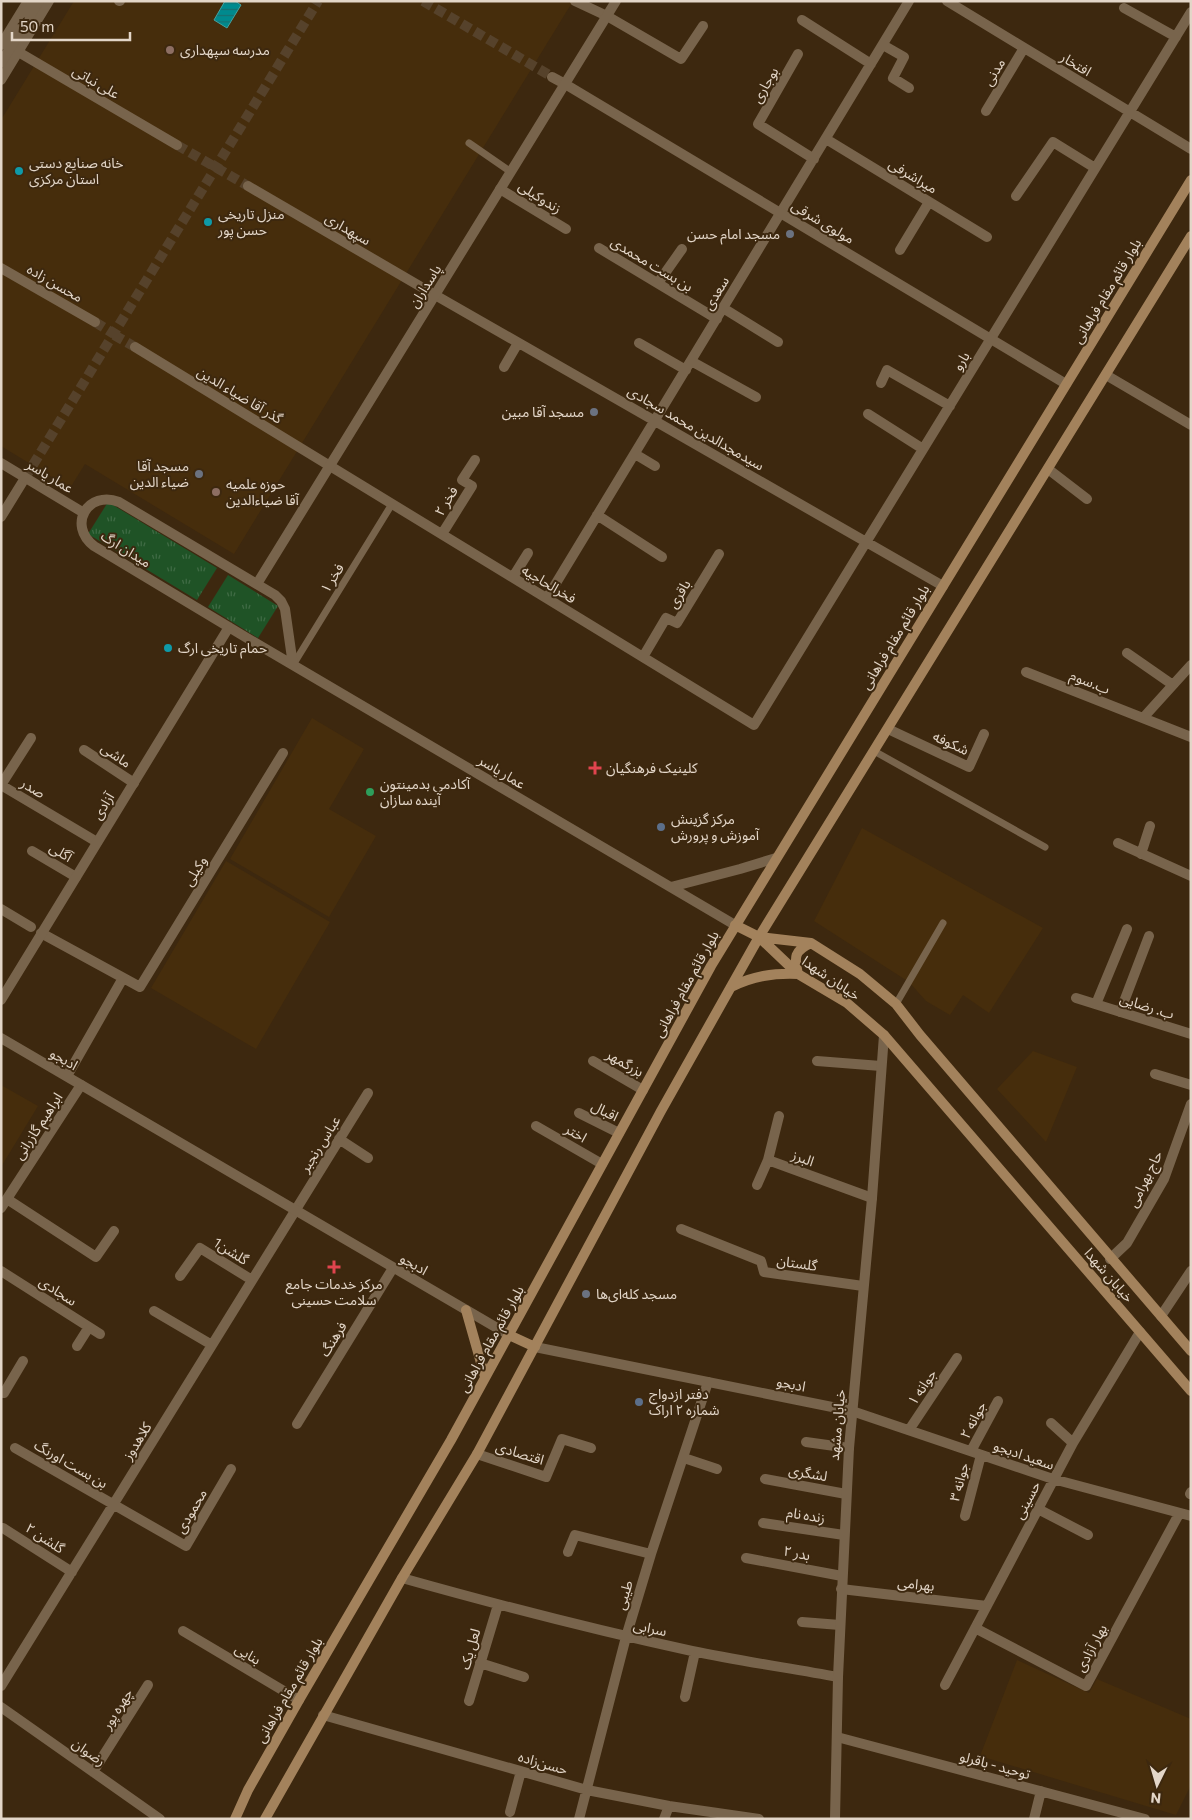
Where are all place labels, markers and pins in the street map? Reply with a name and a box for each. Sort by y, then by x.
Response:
place label: مدرسه سپهداری [180,41,270,60]
marker: مدرسه سپهداری [164,44,176,56]
place label: خانه صنایع دستی استان مرکزی [29,154,124,188]
marker: خانه صنایع دستی استان مرکزی [13,165,25,177]
place label: منزل تاریخی حسن پور [217,205,285,240]
marker: منزل تاریخی حسن پور [202,216,214,228]
place label: مسجد امام حسن [687,225,780,245]
marker: مسجد امام حسن [784,228,796,240]
place label: مسجد آقا مبین [502,403,584,421]
marker: مسجد آقا مبین [588,406,600,418]
place label: مسجد آقا ضیاء الدین [130,457,189,491]
marker: مسجد آقا ضیاء الدین [193,468,205,480]
place label: حوزه علمیه آقا ضیاءالدین [226,475,300,509]
marker: حوزه علمیه آقا ضیاءالدین [210,486,222,498]
place label: حمام تاریخی ارگ [178,639,267,659]
marker: حمام تاریخی ارگ [162,642,174,654]
place label: کلینیک فرهنگیان [606,759,698,777]
marker: کلینیک فرهنگیان [588,761,602,775]
place label: آکادمی بدمینتون آینده سازان [380,775,471,809]
marker: آکادمی بدمینتون آینده سازان [364,786,376,798]
place label: مرکز گزینش آموزش و پرورش [671,810,760,845]
marker: مرکز گزینش آموزش و پرورش [655,821,667,833]
marker: مرکز خدمات جامع سلامت حسینی [327,1260,341,1274]
place label: مرکز خدمات جامع سلامت حسینی [285,1275,383,1309]
place label: مسجد کله‌ای‌ها [596,1285,677,1303]
marker: مسجد کله‌ای‌ها [580,1288,592,1300]
place label: دفتر ازدواج شماره ۲ اراک [649,1385,720,1419]
marker: دفتر ازدواج شماره ۲ اراک [633,1396,645,1408]

